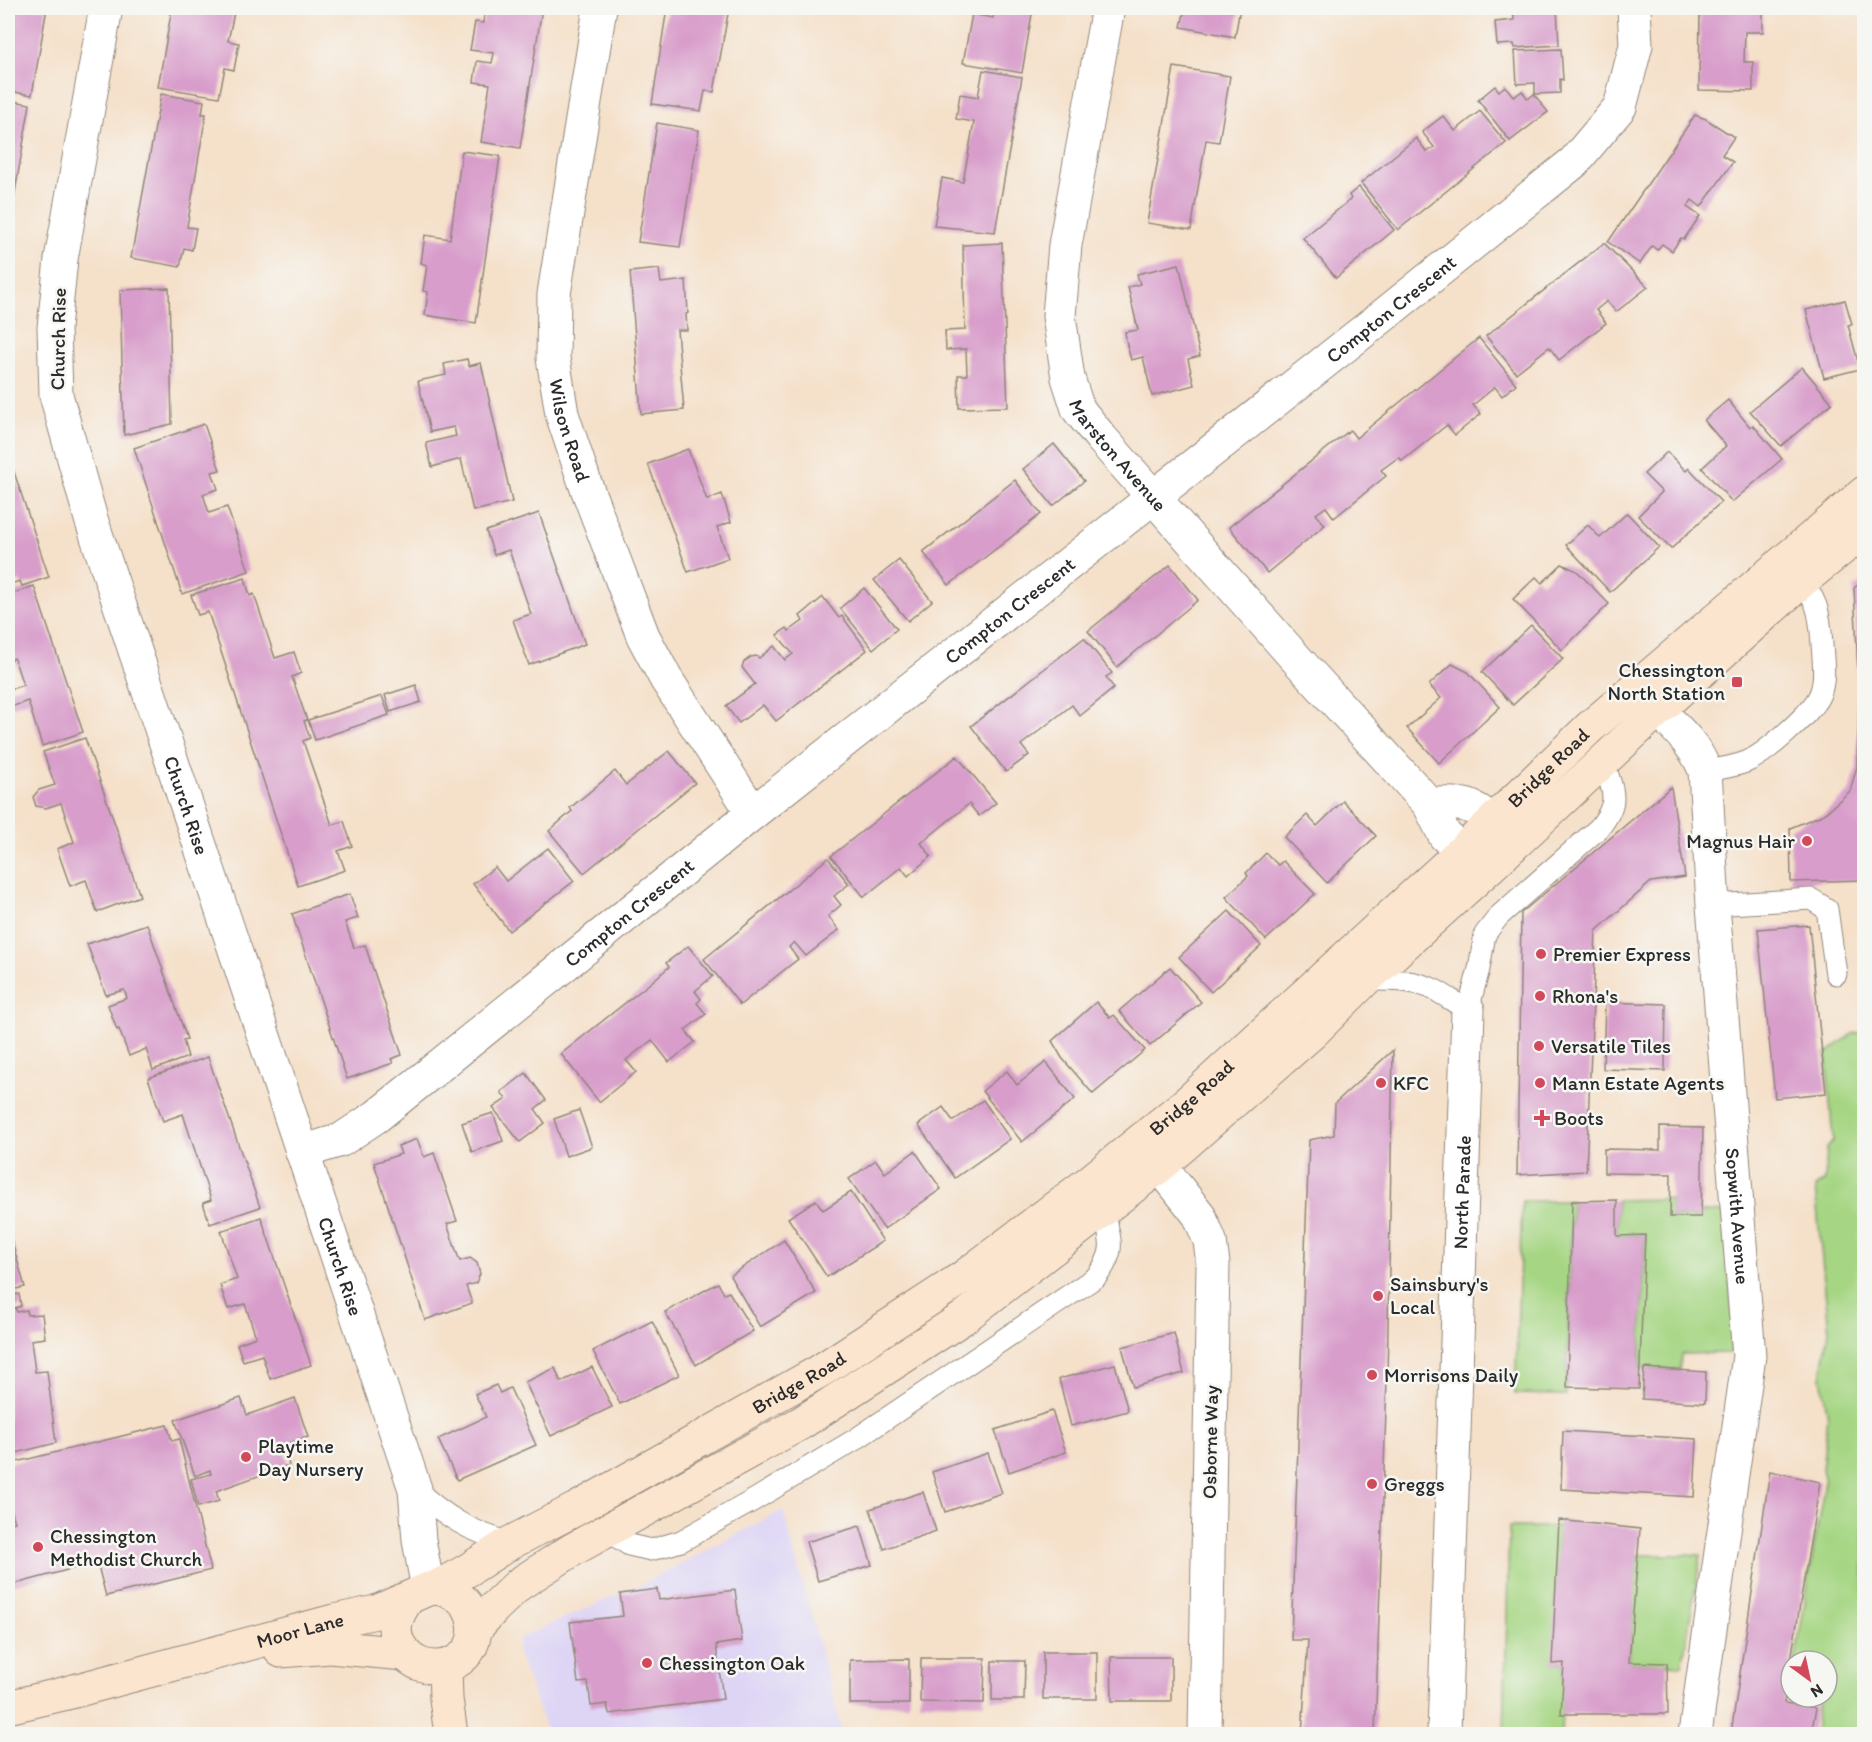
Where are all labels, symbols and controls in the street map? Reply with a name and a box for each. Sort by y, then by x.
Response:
street label: Compton Crescent [1321,250,1461,368]
street label: Church Rise [45,287,71,391]
street label: Wilson Road [544,377,596,485]
street label: Marston Avenue [1064,396,1172,516]
street label: Compton Crescent [940,552,1080,669]
place label: Chessington North Station [1607,658,1725,705]
marker: Chessington North Station [1730,675,1744,689]
street label: Bridge Road [1502,722,1594,812]
street label: Church Rise [159,753,214,858]
place label: Magnus Hair [1686,829,1795,853]
marker: Magnus Hair [1800,834,1814,848]
street label: Compton Crescent [560,853,699,972]
place label: Premier Express [1553,942,1691,966]
marker: Premier Express [1534,947,1548,961]
place label: Rhona's [1552,984,1618,1008]
marker: Rhona's [1533,989,1547,1003]
place label: Versatile Tiles [1551,1034,1671,1058]
marker: Versatile Tiles [1532,1039,1546,1053]
street label: Bridge Road [1144,1054,1239,1141]
place label: KFC [1393,1071,1429,1095]
place label: Mann Estate Agents [1552,1071,1725,1095]
marker: KFC [1374,1076,1388,1090]
marker: Mann Estate Agents [1533,1076,1547,1090]
place label: Boots [1554,1106,1604,1130]
marker: Boots [1535,1111,1549,1125]
street label: North Parade [1448,1135,1476,1250]
street label: Sopwith Avenue [1720,1147,1755,1285]
street label: Church Rise [313,1214,368,1319]
place label: Sainsbury's Local [1390,1272,1489,1319]
marker: Sainsbury's Local [1371,1289,1385,1303]
street label: Bridge Road [748,1345,850,1419]
place label: Morrisons Daily [1384,1363,1519,1387]
marker: Morrisons Daily [1365,1368,1379,1382]
street label: Osborne Way [1197,1384,1223,1499]
place label: Playtime Day Nursery [258,1434,364,1481]
marker: Playtime Day Nursery [239,1450,253,1464]
place label: Greggs [1384,1472,1445,1496]
marker: Greggs [1365,1477,1379,1491]
place label: Chessington Methodist Church [50,1524,203,1571]
marker: Chessington Methodist Church [31,1540,45,1554]
street label: Moor Lane [254,1607,346,1653]
north arrow [1779,1649,1839,1709]
place label: Chessington Oak [659,1651,805,1675]
marker: Chessington Oak [640,1656,654,1670]
text: N [1807,1680,1827,1702]

